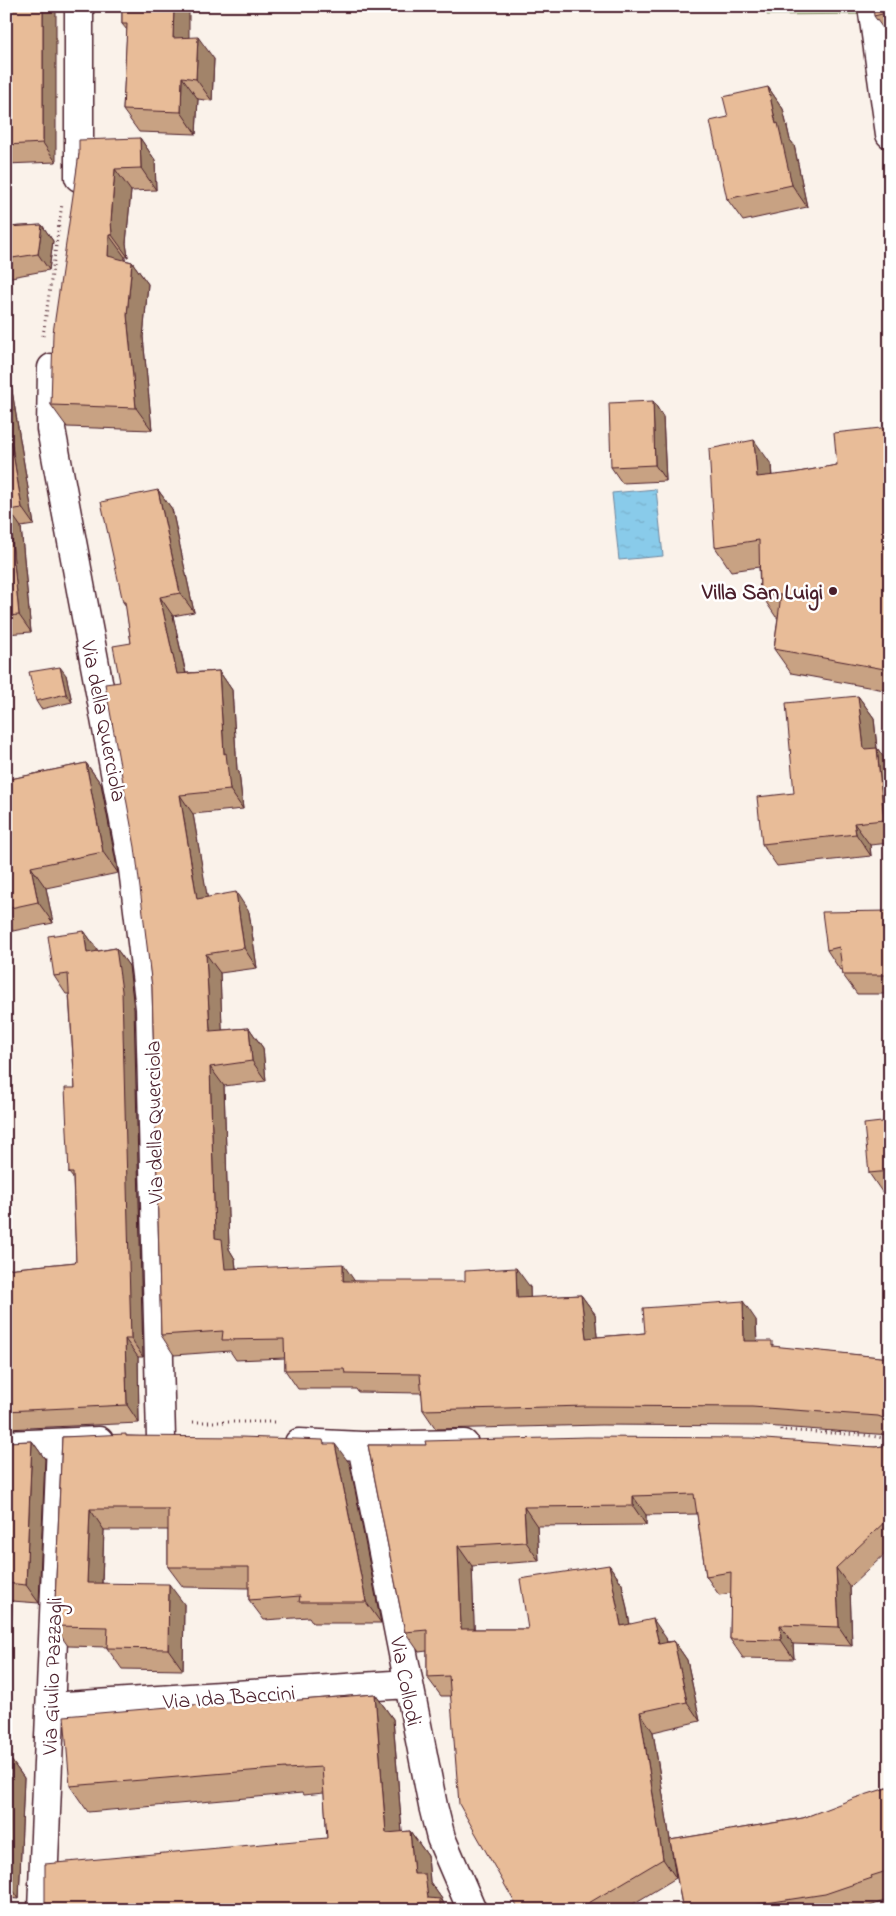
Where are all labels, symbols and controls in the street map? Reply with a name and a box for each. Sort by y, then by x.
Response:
place label: Villa San Luigi [701,578,823,611]
marker: Villa San Luigi [827,585,839,597]
street label: Via della Querciola [71,637,133,805]
street label: Via della Querciola [139,1040,173,1205]
street label: Via Giulio Pazzagli [35,1597,74,1757]
street label: Via Collodi [379,1633,428,1729]
street label: Via Ida Baccini [161,1678,297,1720]

